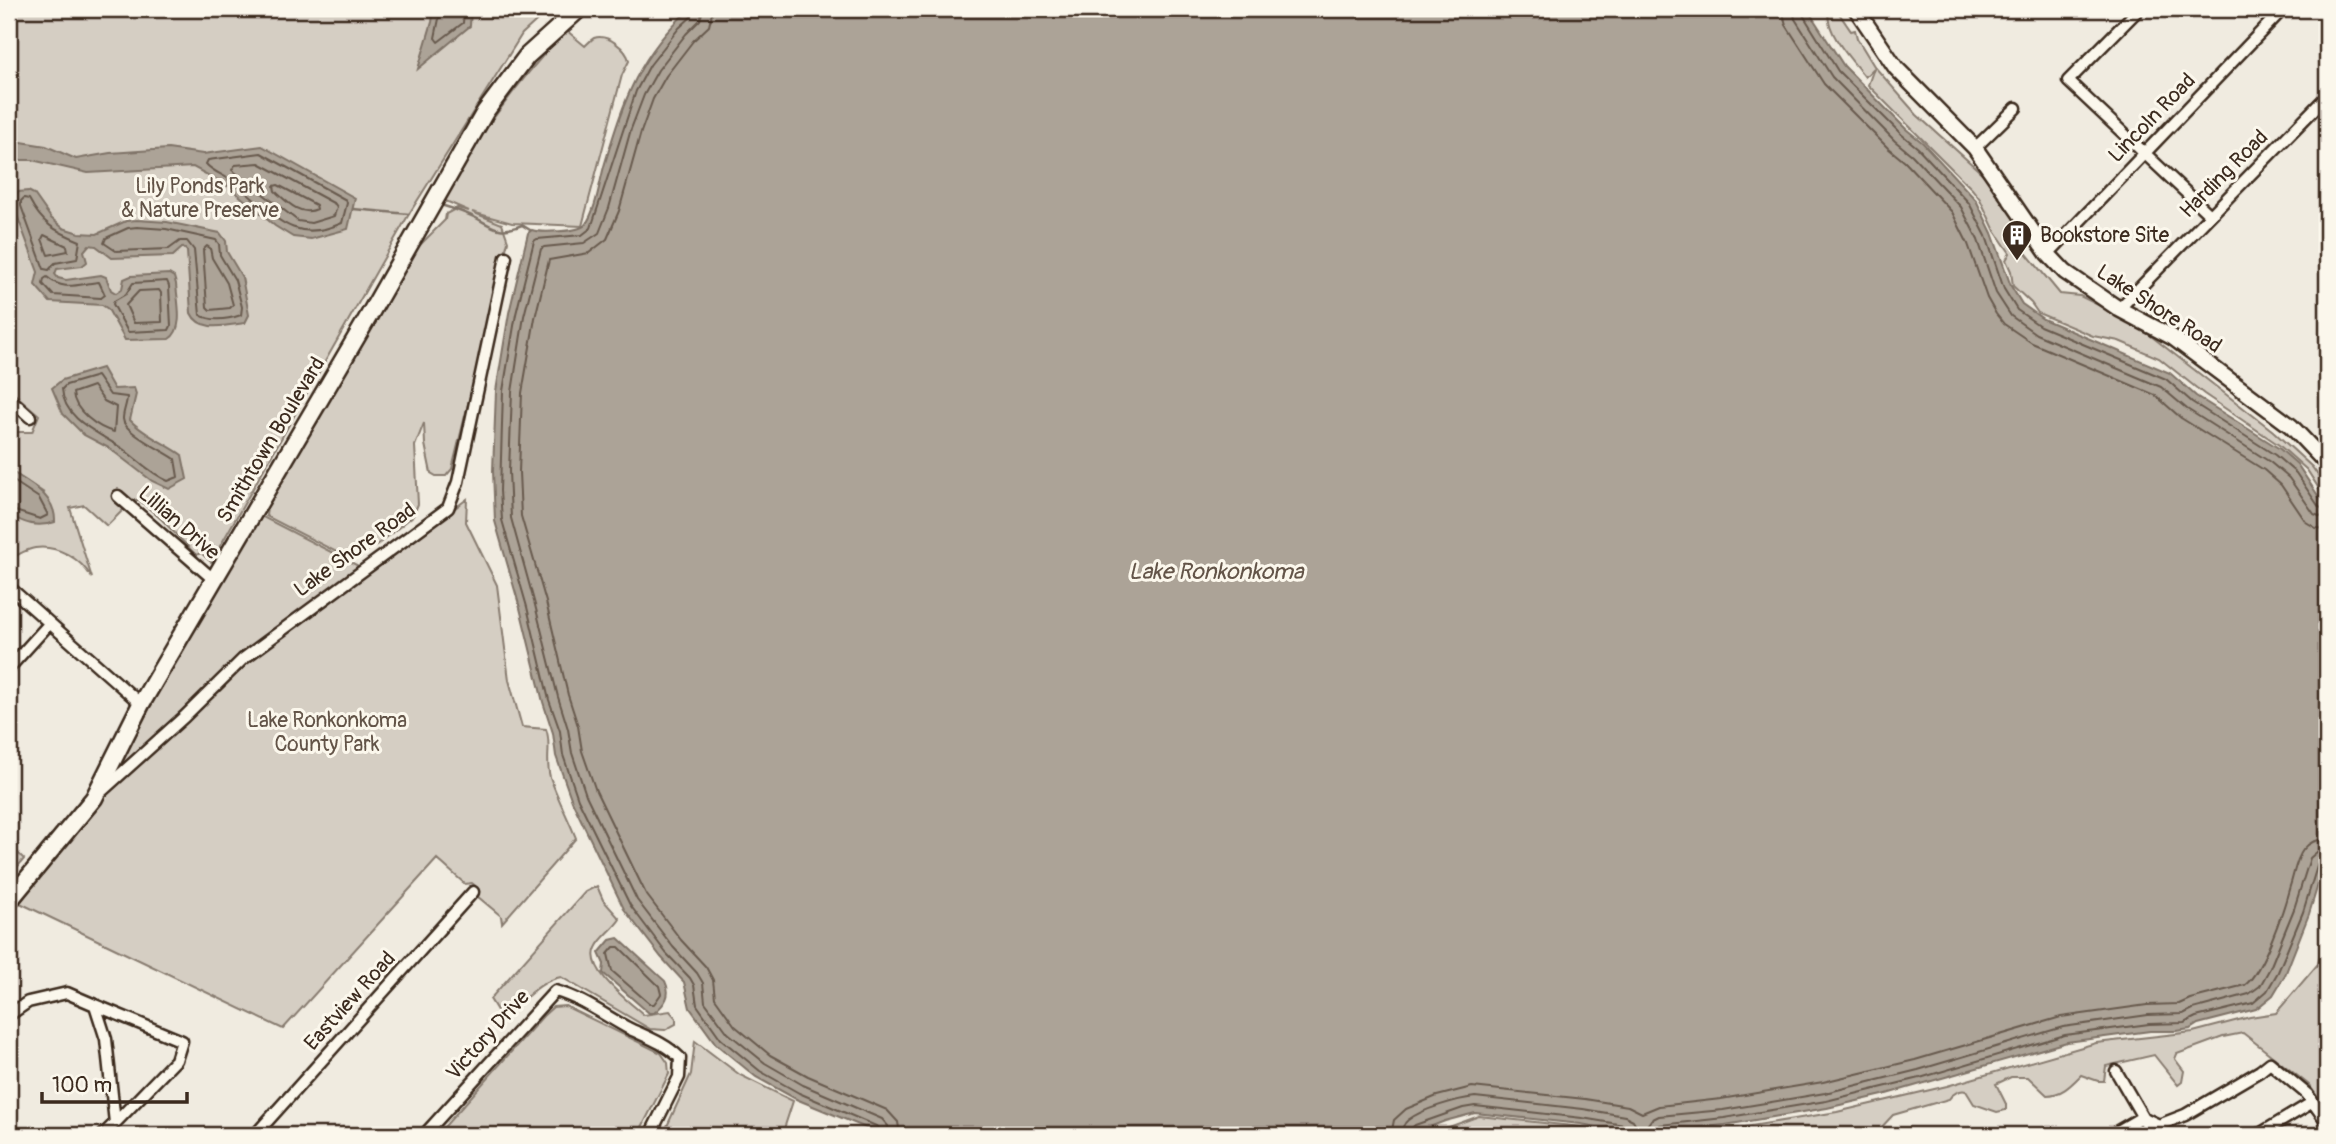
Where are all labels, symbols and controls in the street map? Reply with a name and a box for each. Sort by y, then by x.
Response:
street label: Lincoln Road [2103,68,2201,168]
street label: Harding Road [2174,124,2274,224]
park label: Lily Ponds Park & Nature Preserve [121,173,279,224]
building icon: Bookstore Site [2000,218,2034,262]
place label: Bookstore Site [2040,222,2170,249]
street label: Lake Shore Road [2091,258,2227,360]
street label: Smithtown Boulevard [211,352,331,528]
street label: Lillian Drive [133,480,226,566]
street label: Lake Shore Road [289,497,421,603]
water label: Lake Ronkonkoma [1128,557,1305,586]
park label: Lake Ronkonkoma County Park [247,707,407,758]
street label: Eastview Road [298,946,402,1056]
street label: Victory Drive [440,984,536,1086]
scale bar [42,1060,187,1104]
text: 100 m [52,1072,112,1099]

